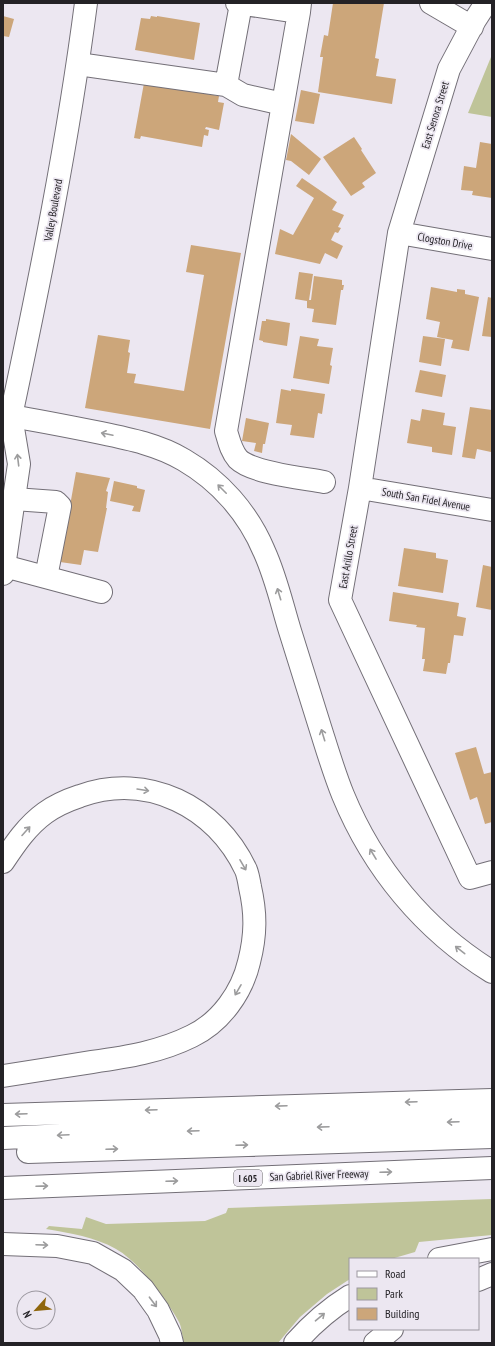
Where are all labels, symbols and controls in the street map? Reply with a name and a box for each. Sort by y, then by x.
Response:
street label: East Senora Street [418,80,452,150]
street label: Valley Boulevard [40,178,65,243]
street label: Clogston Drive [416,229,474,253]
one-way arrow [100,430,113,438]
one-way arrow [14,454,22,467]
one-way arrow [217,484,227,494]
street label: South San Fidel Avenue [381,484,472,514]
street label: East Arillo Street [336,525,360,589]
one-way arrow [275,587,282,600]
one-way arrow [319,728,326,741]
one-way arrow [137,786,150,794]
one-way arrow [21,825,30,836]
one-way arrow [369,848,377,860]
one-way arrow [240,859,248,871]
one-way arrow [455,945,466,954]
one-way arrow [233,984,241,996]
one-way arrow [405,1098,418,1106]
one-way arrow [275,1103,288,1110]
one-way arrow [145,1107,158,1114]
one-way arrow [15,1110,28,1118]
one-way arrow [447,1118,460,1126]
one-way arrow [317,1123,330,1130]
one-way arrow [187,1127,200,1135]
one-way arrow [57,1132,70,1139]
one-way arrow [235,1141,248,1149]
one-way arrow [105,1146,118,1153]
street label: San Gabriel River Freeway [269,1166,370,1184]
one-way arrow [379,1169,392,1176]
road number: I 605 [234,1170,262,1186]
one-way arrow [165,1177,178,1185]
one-way arrow [35,1182,48,1190]
one-way arrow [35,1242,48,1249]
legend [349,1258,479,1330]
text: Road [385,1266,405,1281]
text: Park [385,1286,403,1301]
north arrow [16,1290,56,1330]
one-way arrow [148,1297,157,1308]
text: Building [385,1306,420,1321]
text: N [19,1309,35,1320]
one-way arrow [315,1313,326,1322]

